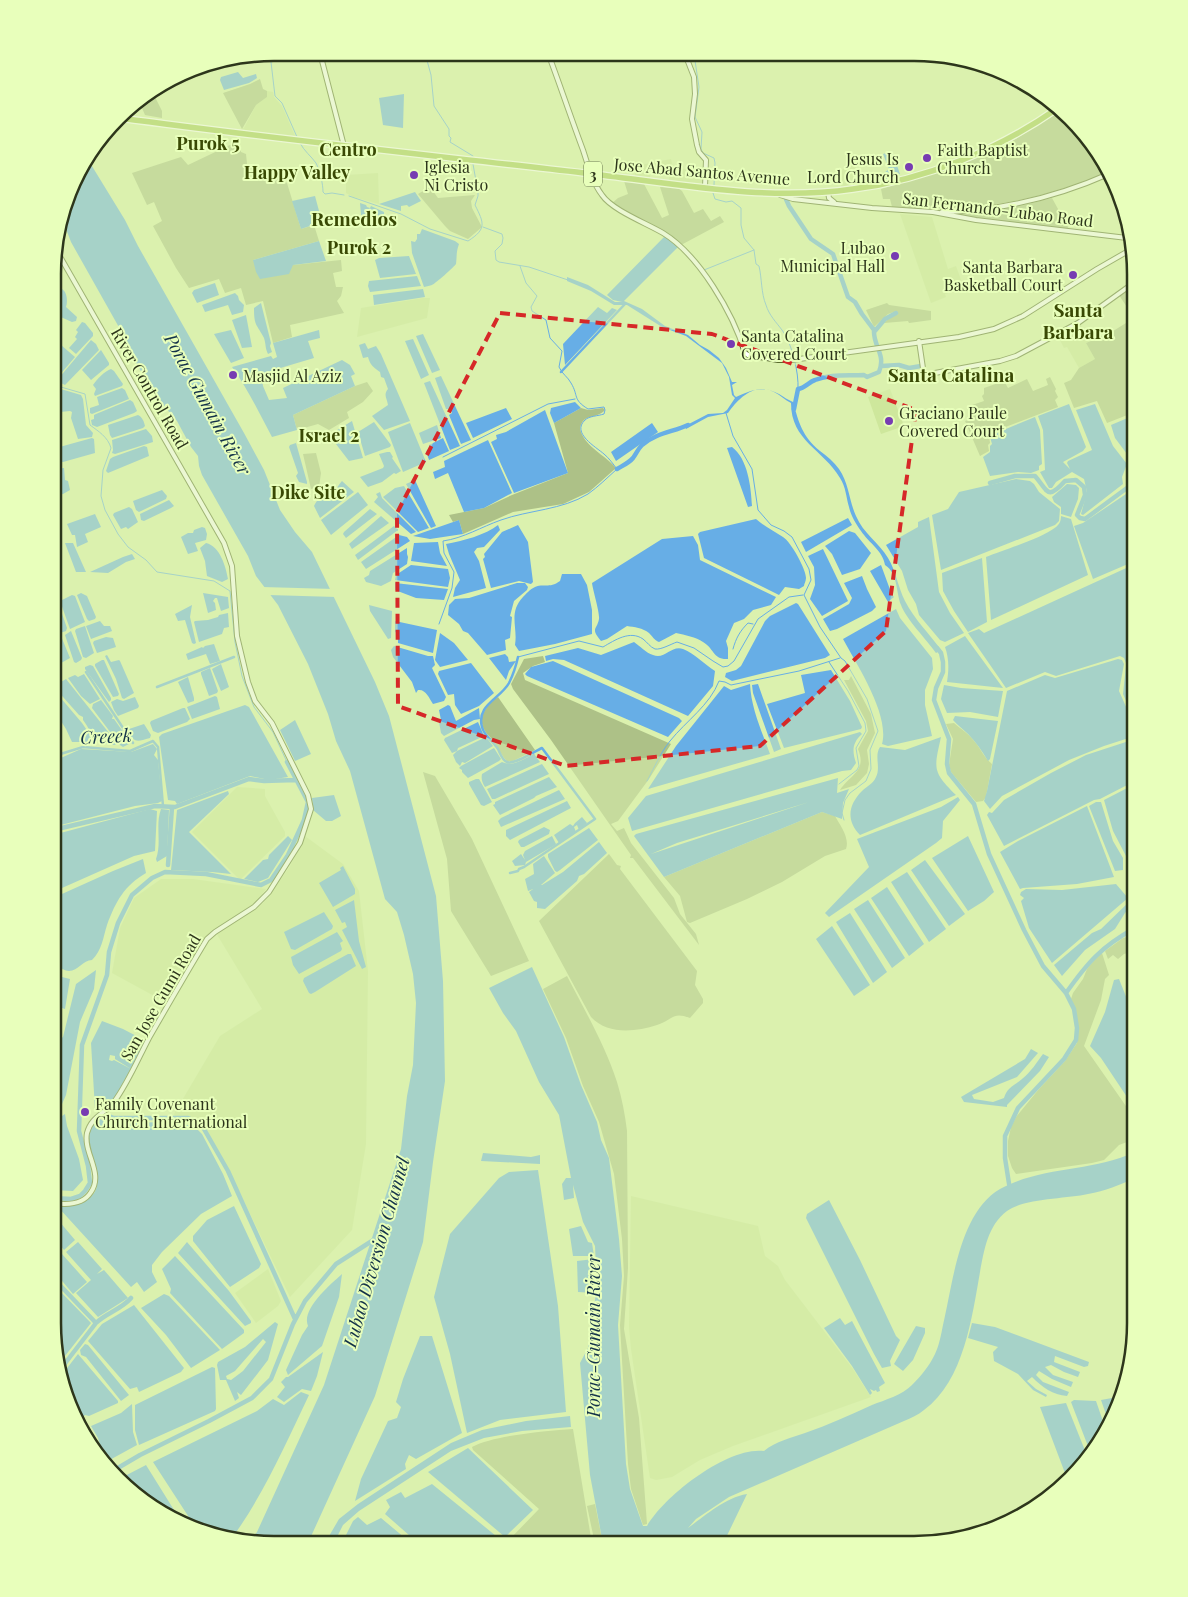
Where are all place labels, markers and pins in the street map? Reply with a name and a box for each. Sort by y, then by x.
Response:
place label: Faith Baptist Church [937,139,1028,178]
place label: Jesus Is Lord Church [807,148,900,187]
marker: Faith Baptist Church [921,152,933,164]
place label: Iglesia Ni Cristo [424,156,488,195]
marker: Jesus Is Lord Church [903,161,915,173]
marker: Iglesia Ni Cristo [408,169,420,181]
place label: Lubao Municipal Hall [780,237,885,276]
marker: Lubao Municipal Hall [889,250,901,262]
place label: Santa Barbara Basketball Court [944,256,1063,295]
marker: Santa Barbara Basketball Court [1067,269,1079,281]
place label: Santa Catalina Covered Court [741,325,847,364]
marker: Santa Catalina Covered Court [725,338,737,350]
place label: Masjid Al Aziz [243,365,342,386]
marker: Masjid Al Aziz [227,369,239,381]
place label: Graciano Paule Covered Court [899,402,1007,441]
marker: Graciano Paule Covered Court [883,415,895,427]
place label: Family Covenant Church International [95,1093,248,1132]
marker: Family Covenant Church International [79,1106,91,1118]

